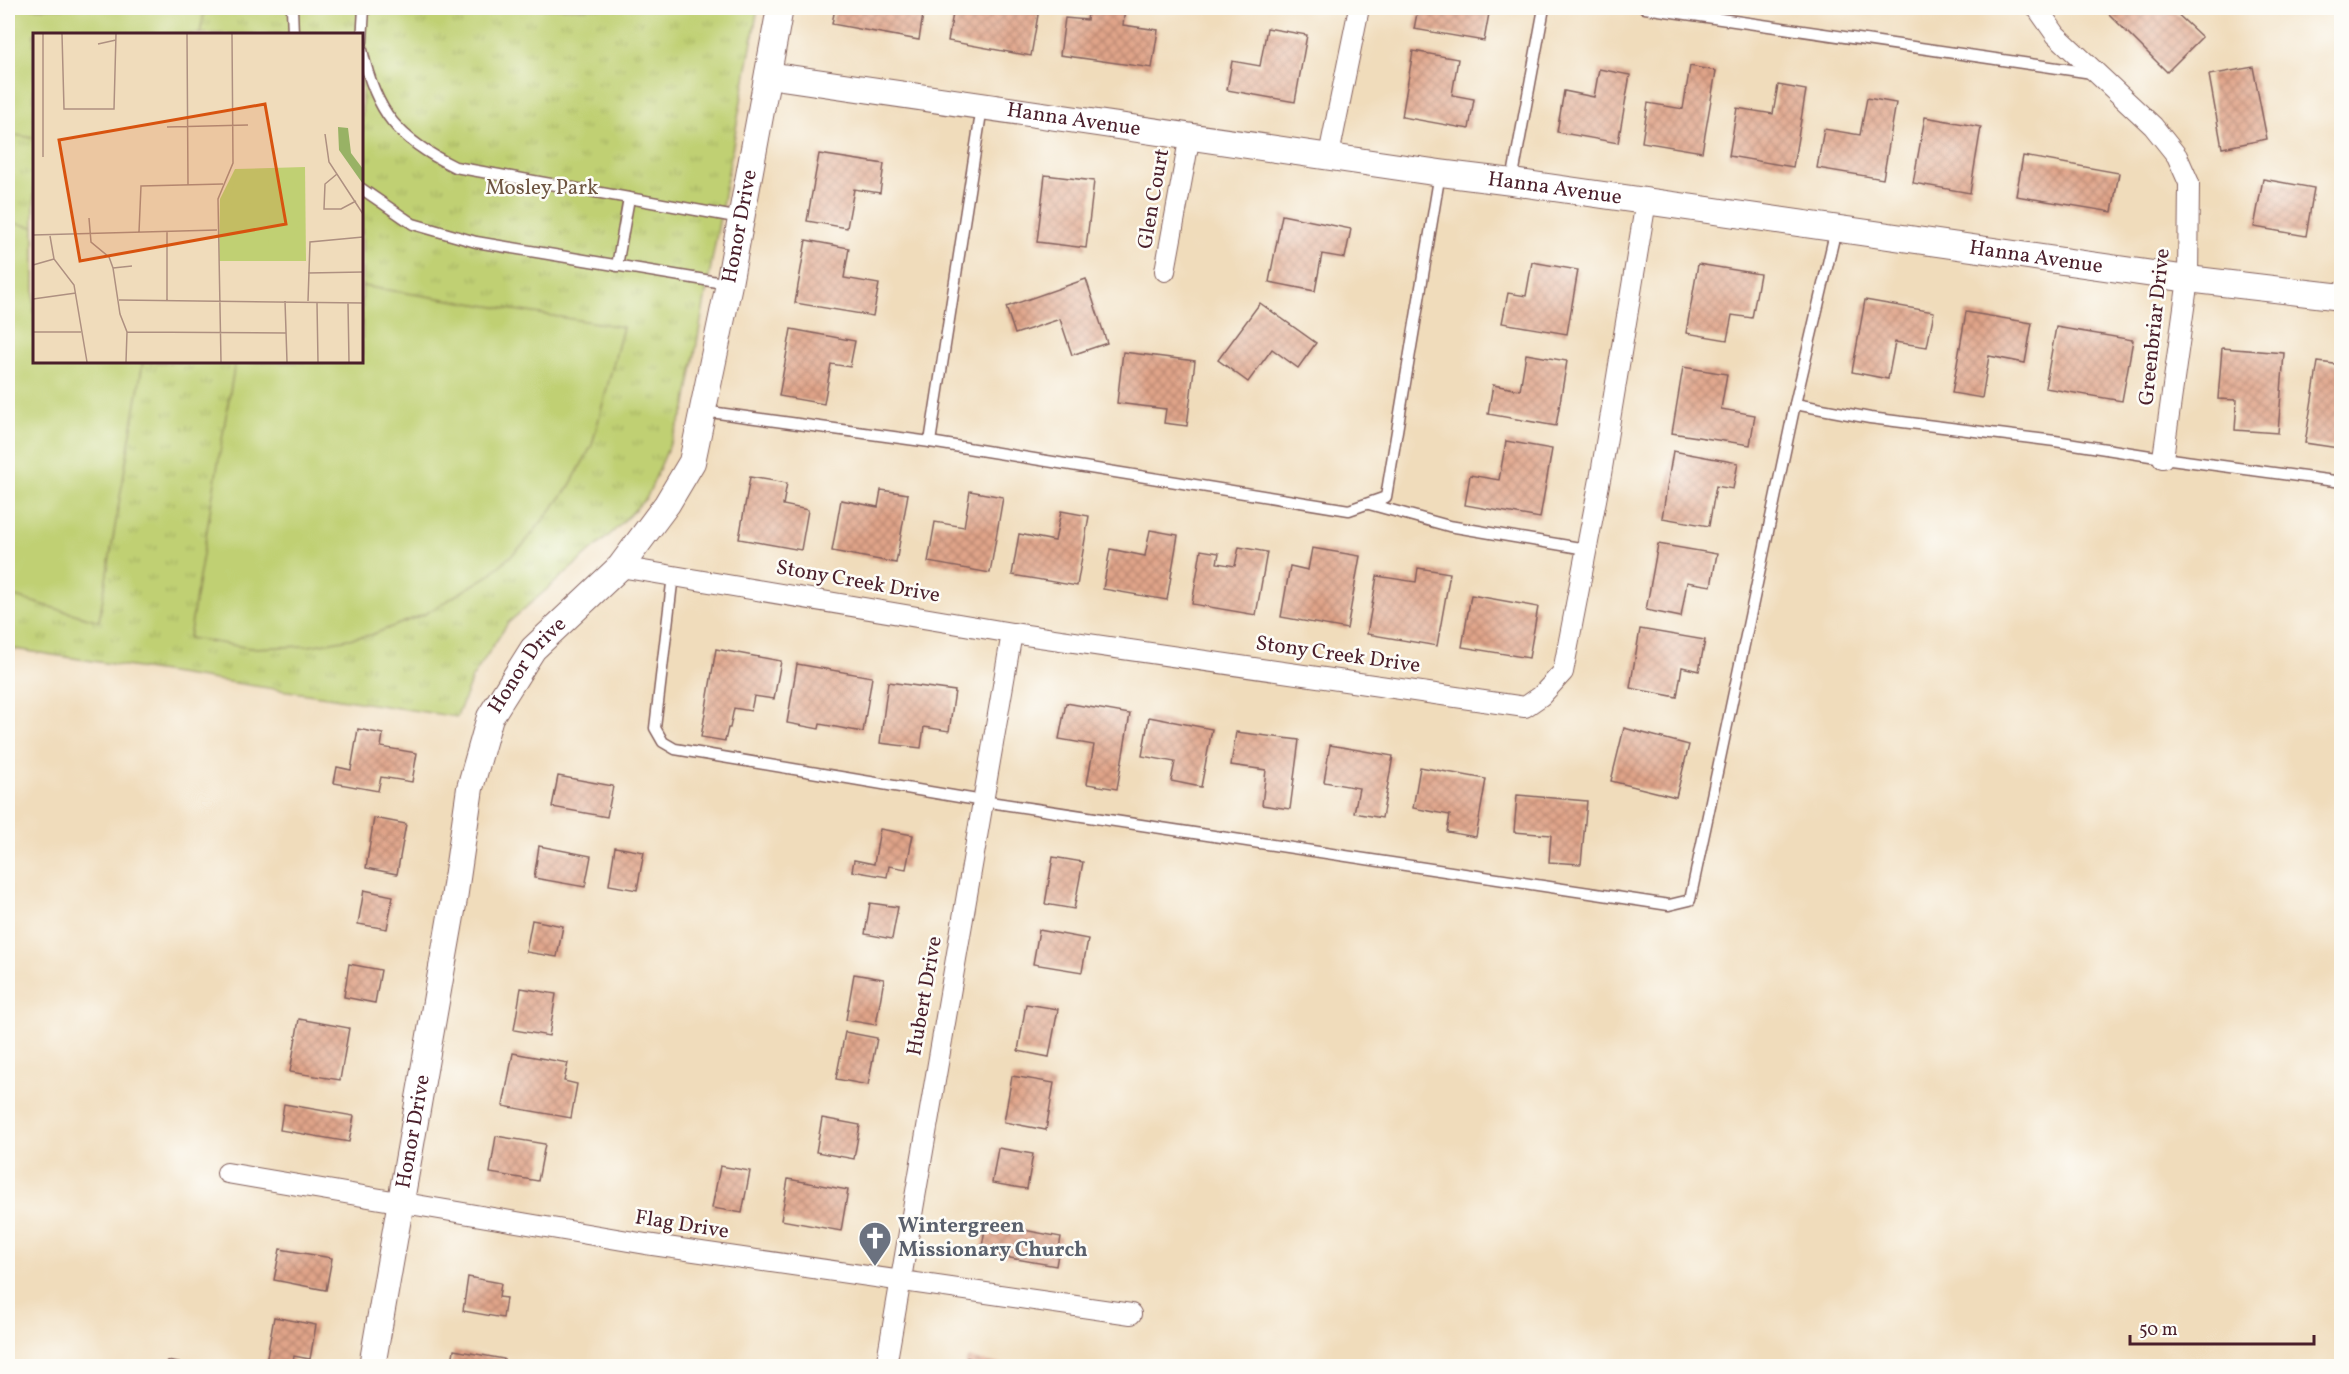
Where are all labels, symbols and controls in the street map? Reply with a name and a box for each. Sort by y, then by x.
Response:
inset map [33,33,363,363]
street label: Hanna Avenue [1005,96,1143,144]
street label: Glen Court [1131,147,1177,251]
street label: Hanna Avenue [1486,165,1624,212]
street label: Honor Drive [715,167,764,286]
park label: Mosley Park [485,174,599,203]
street label: Hanna Avenue [1967,233,2105,281]
street label: Greenbriar Drive [2132,247,2178,407]
street label: Stony Creek Drive [774,553,942,611]
street label: Honor Drive [481,610,573,719]
street label: Stony Creek Drive [1254,629,1422,681]
street label: Hubert Drive [900,934,950,1058]
street label: Honor Drive [389,1072,437,1191]
street label: Flag Drive [633,1203,731,1247]
place label: Wintergreen Missionary Church [898,1212,1088,1265]
church icon: Wintergreen Missionary Church [857,1220,893,1267]
scale bar [2130,1308,2314,1346]
text: 50 m [2139,1318,2178,1343]

